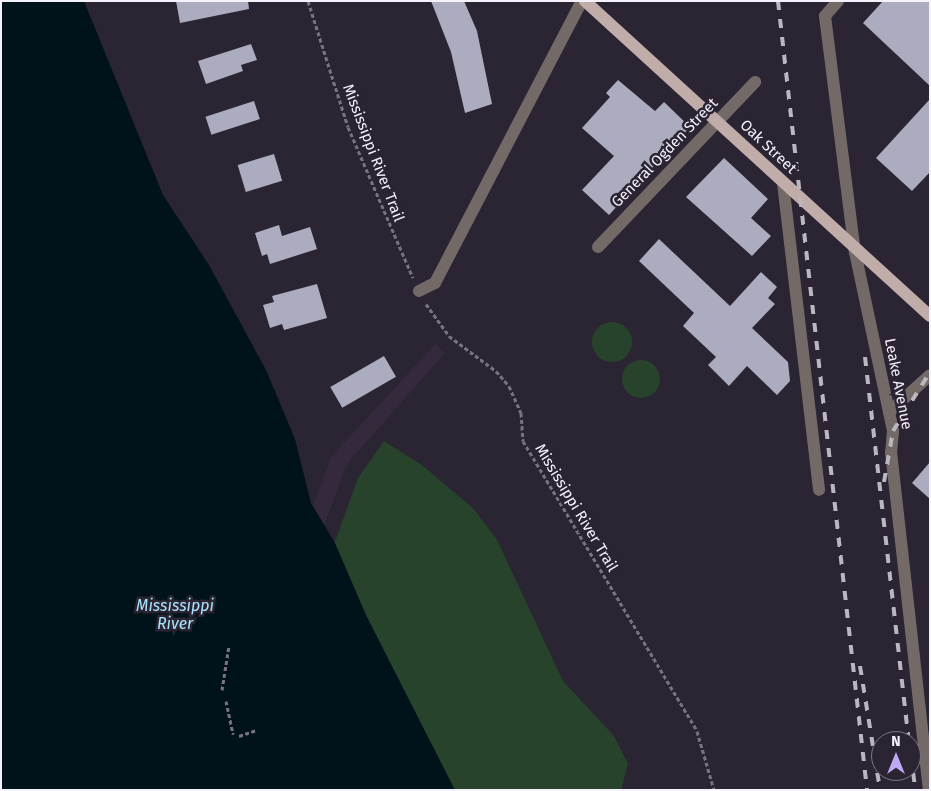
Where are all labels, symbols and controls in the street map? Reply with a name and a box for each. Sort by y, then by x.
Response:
street label: Mississippi River Trail [338,82,408,224]
street label: General Ogden Street [608,95,722,211]
street label: Oak Street [736,116,800,178]
street label: Leake Avenue [880,337,916,431]
street label: Mississippi River Trail [531,441,621,575]
water label: Mississippi River [136,596,214,634]
north arrow [871,731,921,781]
text: N [891,733,901,750]

